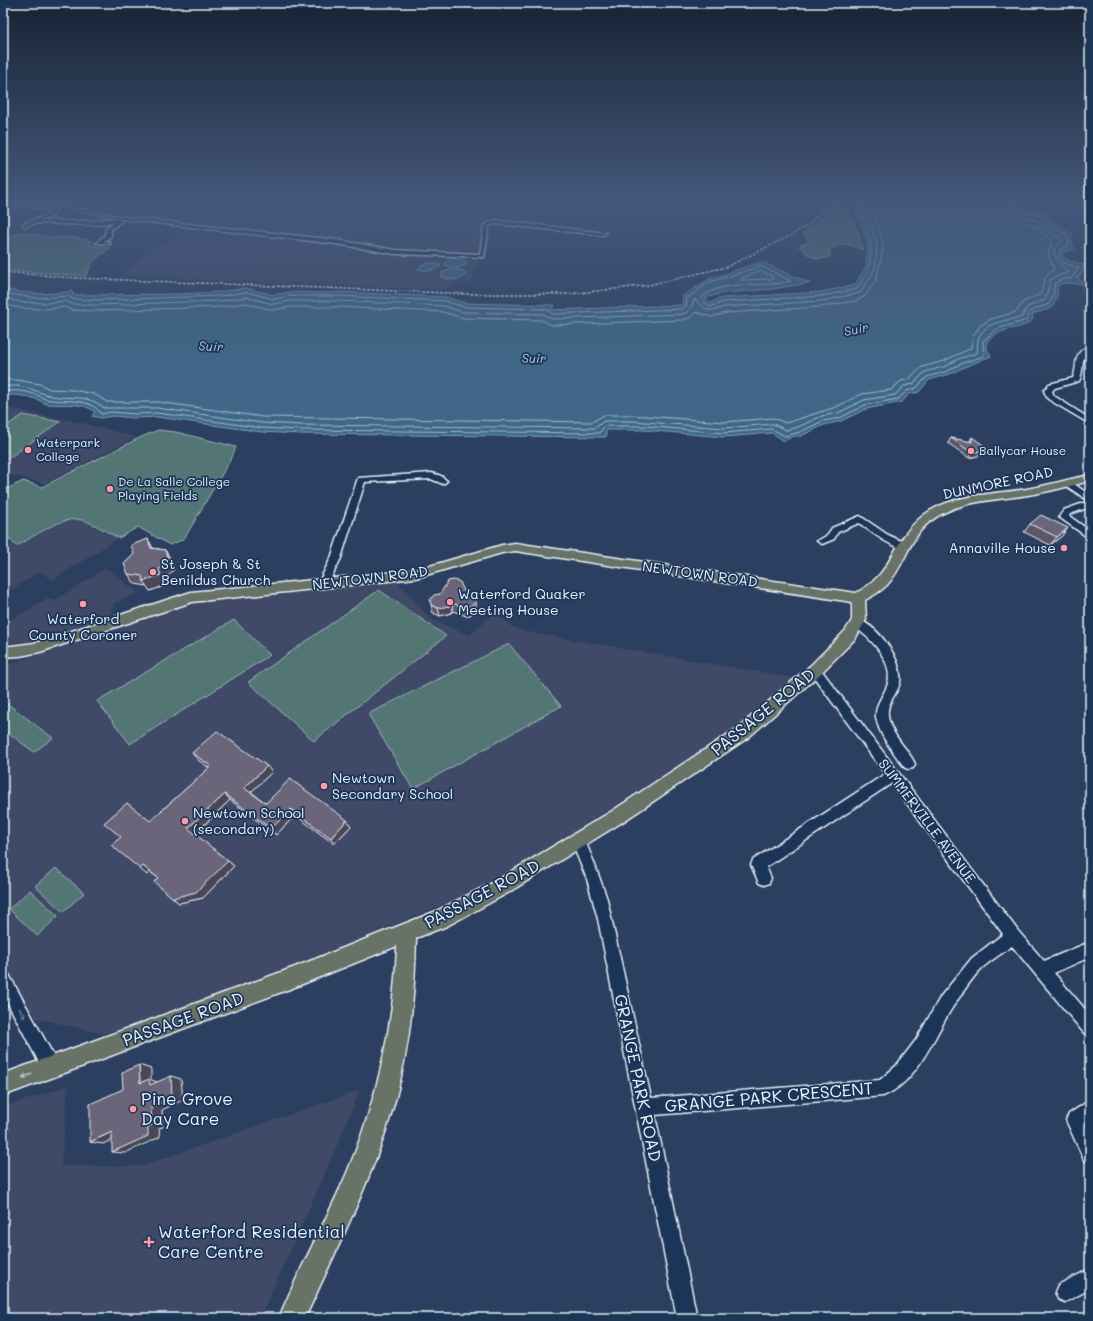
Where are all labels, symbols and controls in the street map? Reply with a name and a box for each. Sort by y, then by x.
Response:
water label: Suir [842,318,870,339]
water label: Suir [198,336,224,355]
water label: Suir [521,349,547,366]
place label: Waterpark College [36,434,100,464]
place label: Ballycar House [979,442,1066,458]
marker: Waterpark College [23,445,33,455]
marker: Ballycar House [966,446,976,456]
street label: DUNMORE ROAD [941,462,1055,503]
place label: De La Salle College Playing Fields [118,473,230,503]
marker: De La Salle College Playing Fields [105,484,115,494]
place label: Annaville House [949,538,1056,557]
marker: Annaville House [1059,543,1069,553]
place label: St Joseph & St Benildus Church [161,554,271,589]
street label: NEWTOWN ROAD [641,556,759,591]
street label: NEWTOWN ROAD [311,561,429,594]
marker: St Joseph & St Benildus Church [148,567,158,577]
place label: Waterford Quaker Meeting House [458,584,585,619]
marker: Waterford Quaker Meeting House [445,597,455,607]
marker: Waterford County Coroner [78,599,88,609]
place label: Waterford County Coroner [29,609,137,644]
street label: PASSAGE ROAD [706,663,819,760]
street label: SUMMERVILLE AVENUE [874,755,980,887]
place label: Newtown Secondary School [332,768,453,803]
marker: Newtown Secondary School [319,781,329,791]
place label: Newtown School (secondary) [193,803,305,838]
marker: Newtown School (secondary) [180,816,190,826]
street label: PASSAGE ROAD [420,854,543,933]
street label: PASSAGE ROAD [119,986,246,1050]
street label: GRANGE PARK ROAD [610,992,667,1164]
one-way arrow [18,1007,25,1018]
one-way arrow [21,1074,33,1080]
street label: GRANGE PARK CRESCENT [664,1076,874,1116]
place label: Pine Grove Day Care [141,1087,233,1129]
marker: Pine Grove Day Care [128,1104,138,1114]
place label: Waterford Residential Care Centre [158,1220,345,1262]
marker: Waterford Residential Care Centre [143,1236,155,1248]

